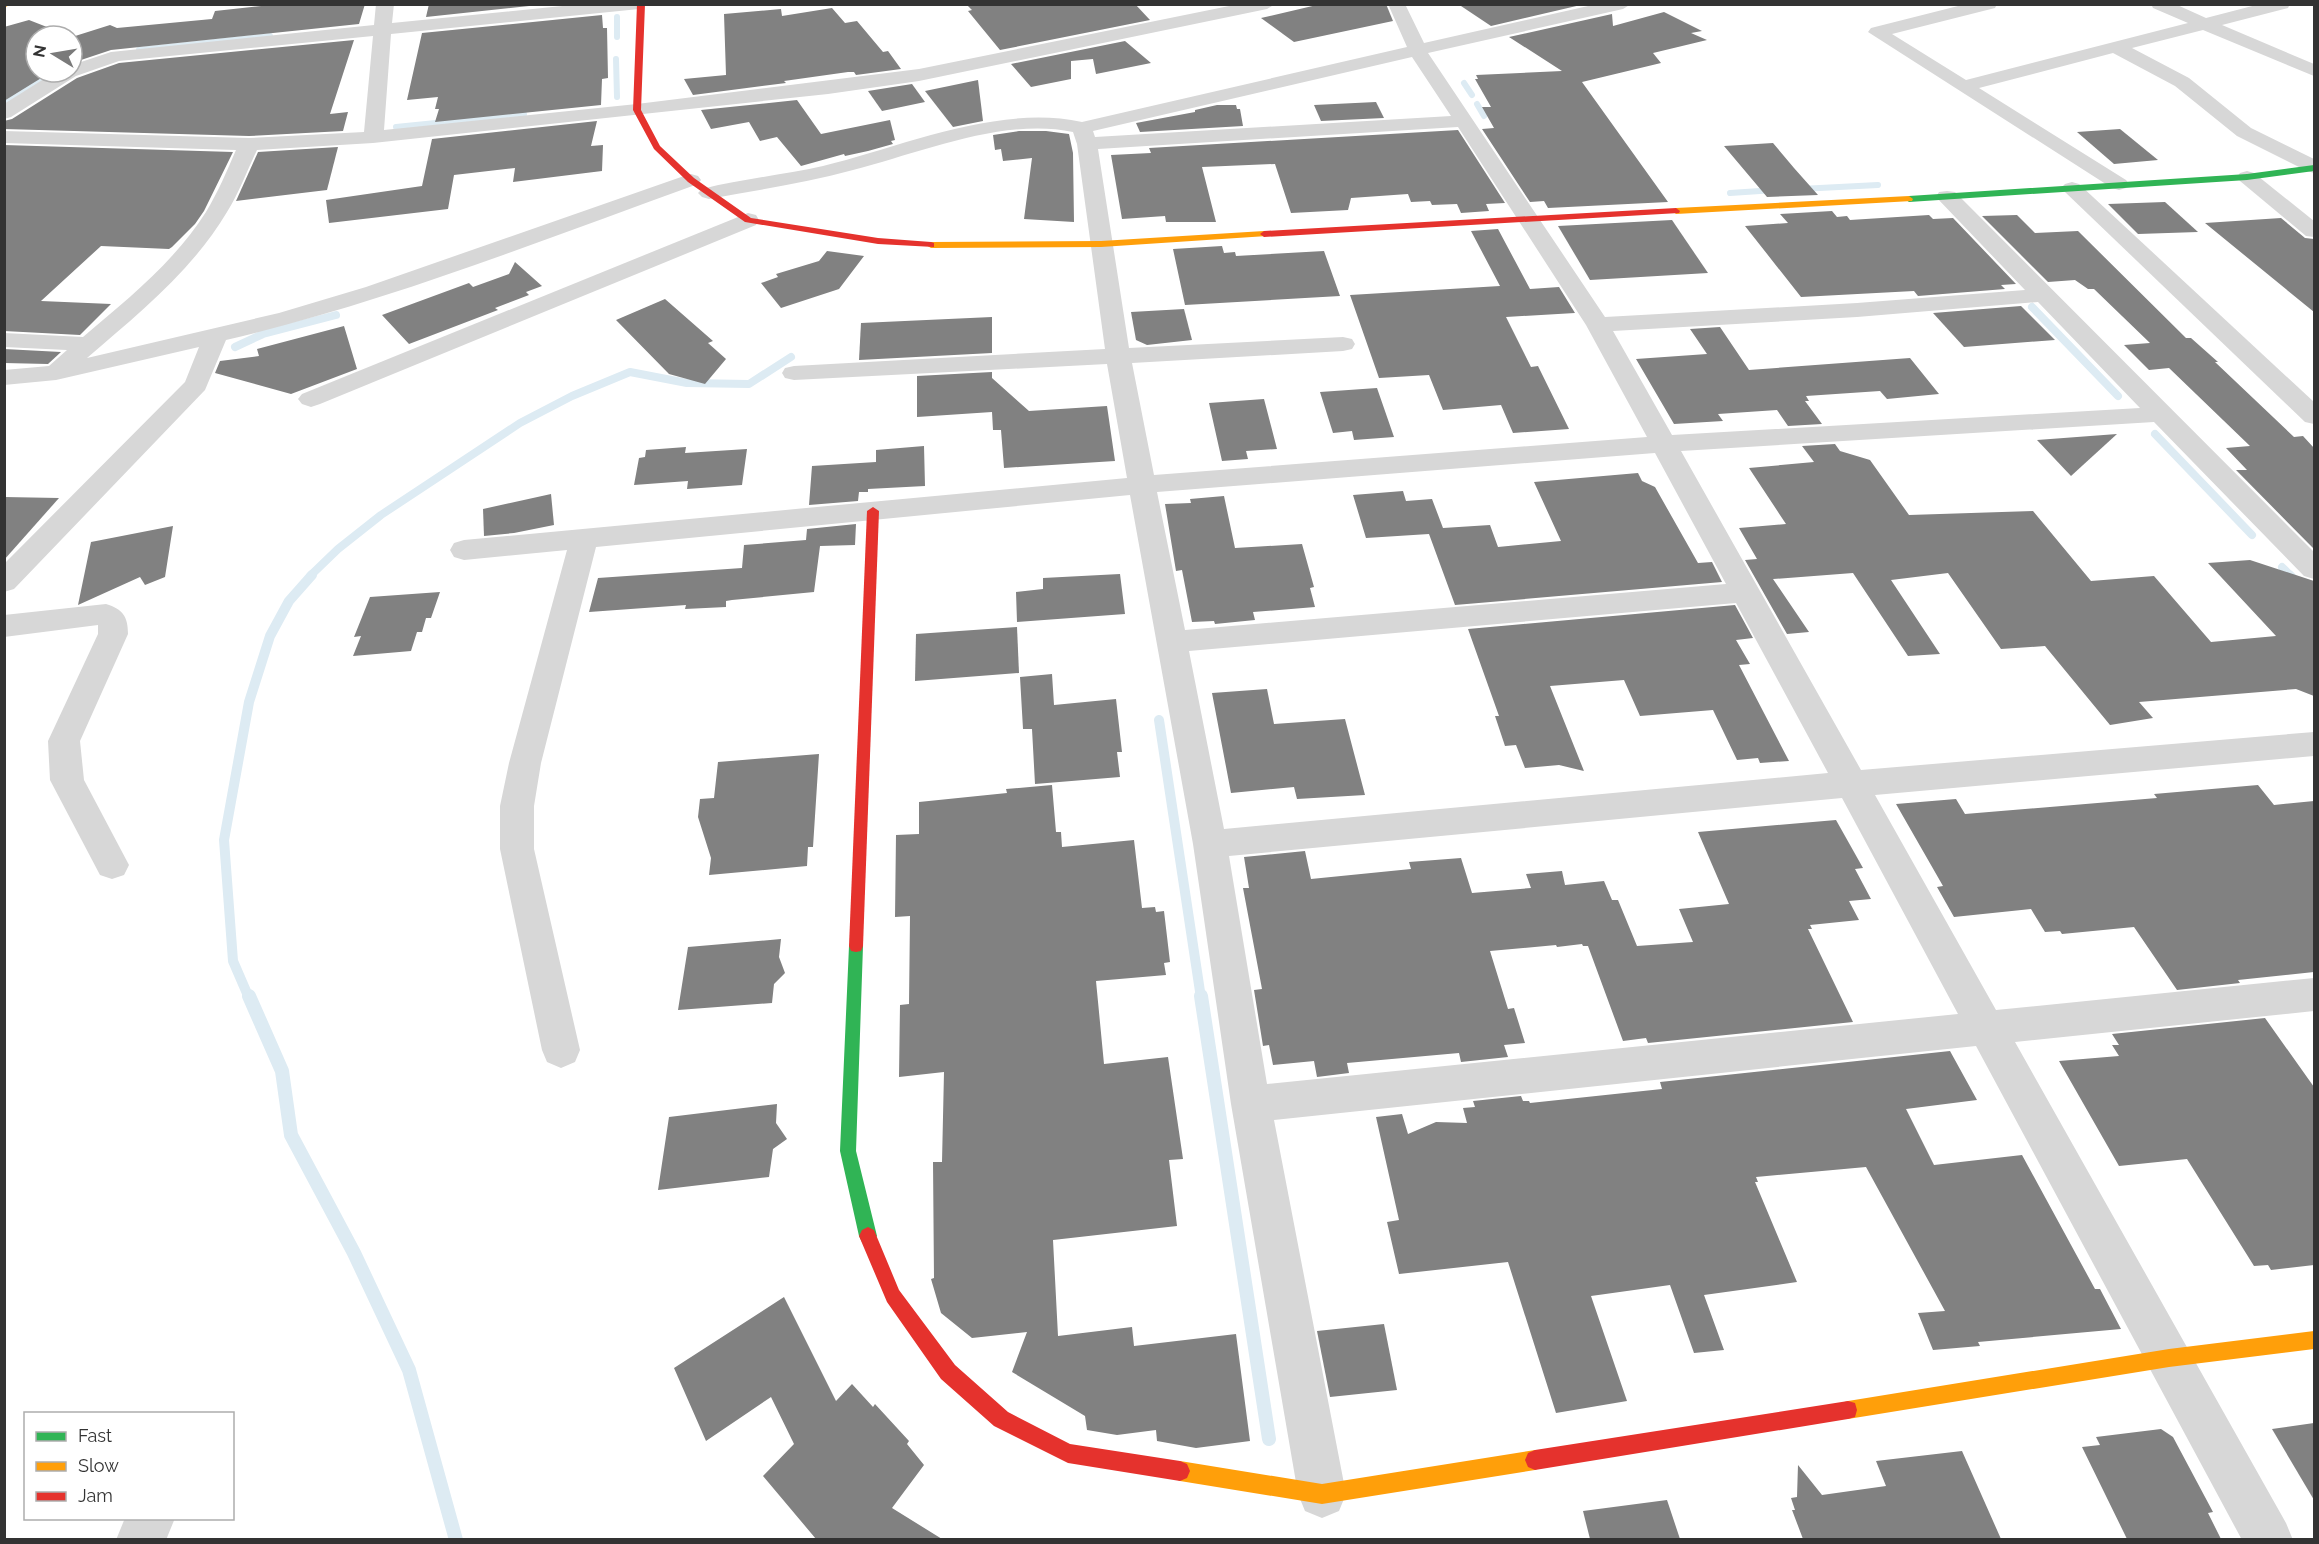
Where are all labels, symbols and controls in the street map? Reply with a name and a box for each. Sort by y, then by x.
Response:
north arrow [24,24,84,84]
text: N [29,43,50,59]
legend [24,1412,234,1520]
text: Fast [78,1425,112,1446]
text: Slow [78,1455,119,1476]
text: Jam [78,1485,113,1506]

